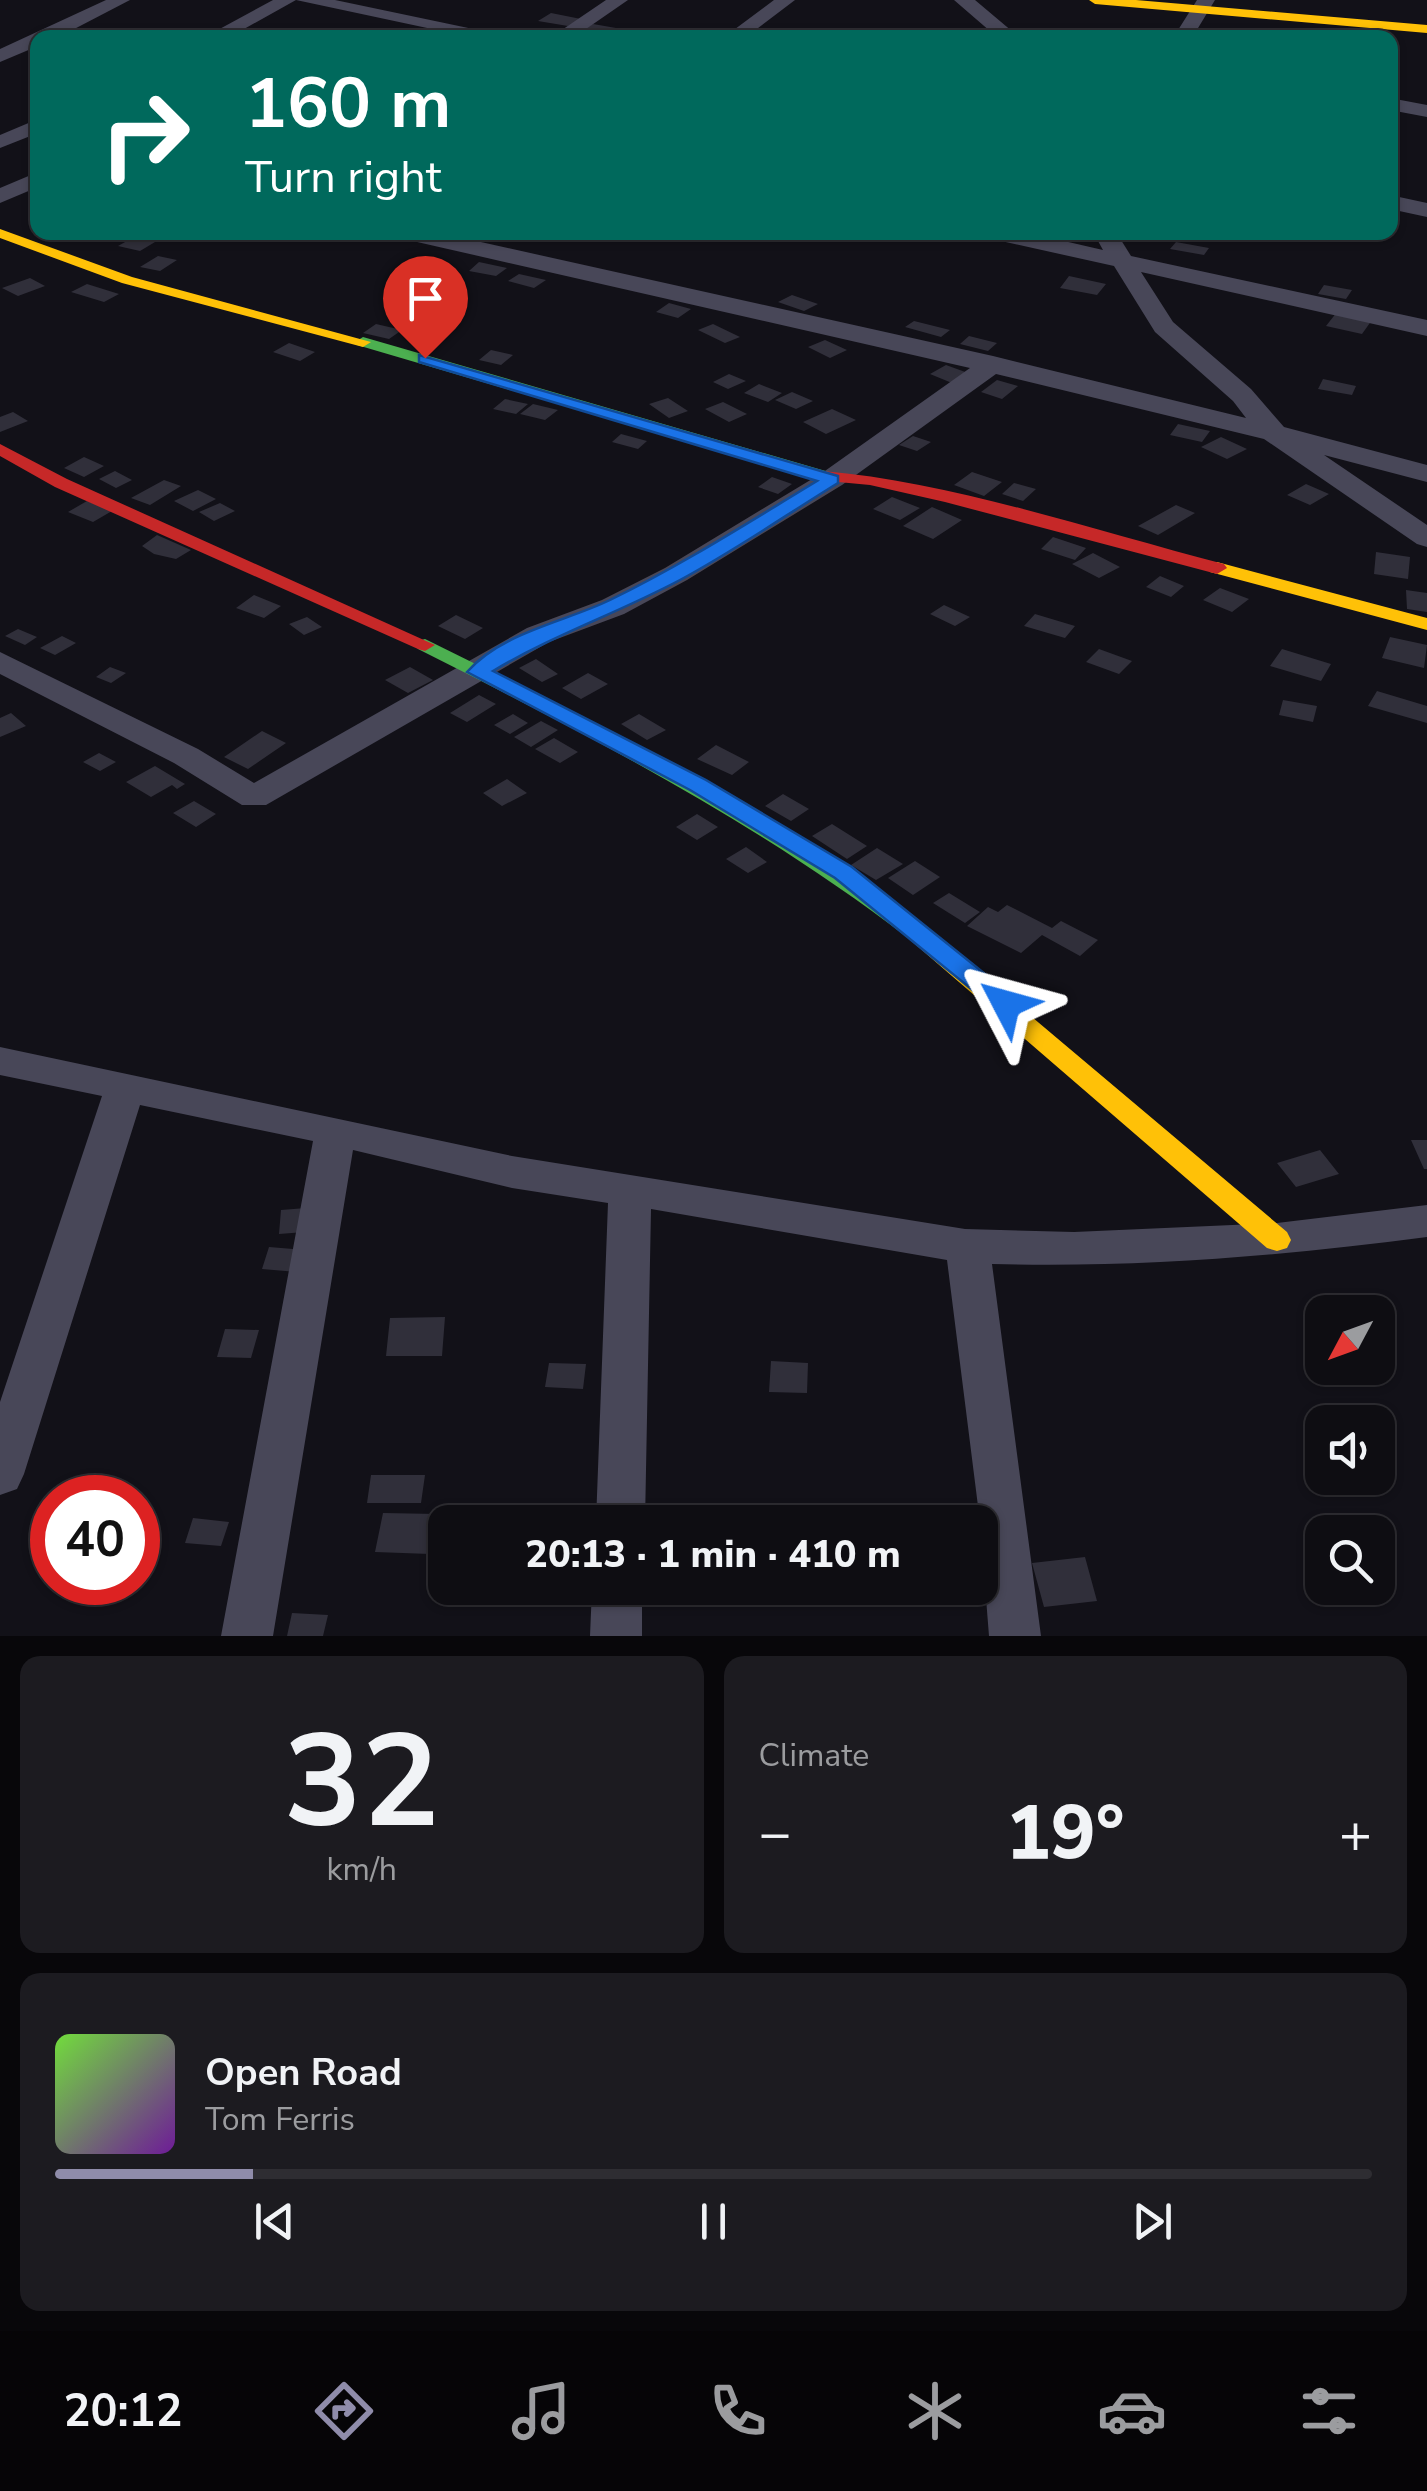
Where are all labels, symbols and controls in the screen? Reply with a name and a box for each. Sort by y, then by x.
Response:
text: 160 m [245,56,451,152]
icon: right [80,70,210,200]
text: Turn right [245,147,442,208]
pin [383,256,468,359]
icon: arrive [398,271,453,326]
position arrow [954,952,1058,1056]
north arrow [1305,1295,1395,1385]
map controls [1305,1295,1395,1605]
button: sound [1305,1405,1395,1495]
speed limit sign: 40 [30,1475,160,1605]
button: search [1305,1515,1395,1605]
text: 20:13 · 1 min · 410 m [525,1529,901,1580]
text: 32 [284,1694,440,1871]
text: Climate [759,1734,869,1777]
text: 19° [1006,1782,1125,1884]
text: − [759,1796,792,1871]
text: + [1339,1796,1372,1871]
text: km/h [326,1848,397,1891]
text: Open Road [205,2047,402,2098]
text: Tom Ferris [205,2098,355,2141]
icon: previous [247,2194,302,2249]
icon: pause [686,2194,741,2249]
icon: next [1125,2194,1180,2249]
icon: directions [309,2376,379,2446]
icon: music [506,2376,576,2446]
icon: phone [703,2376,773,2446]
icon: climate [900,2376,970,2446]
icon: car [1097,2376,1167,2446]
icon: filters [1294,2376,1364,2446]
text: 20:12 [63,2381,183,2442]

